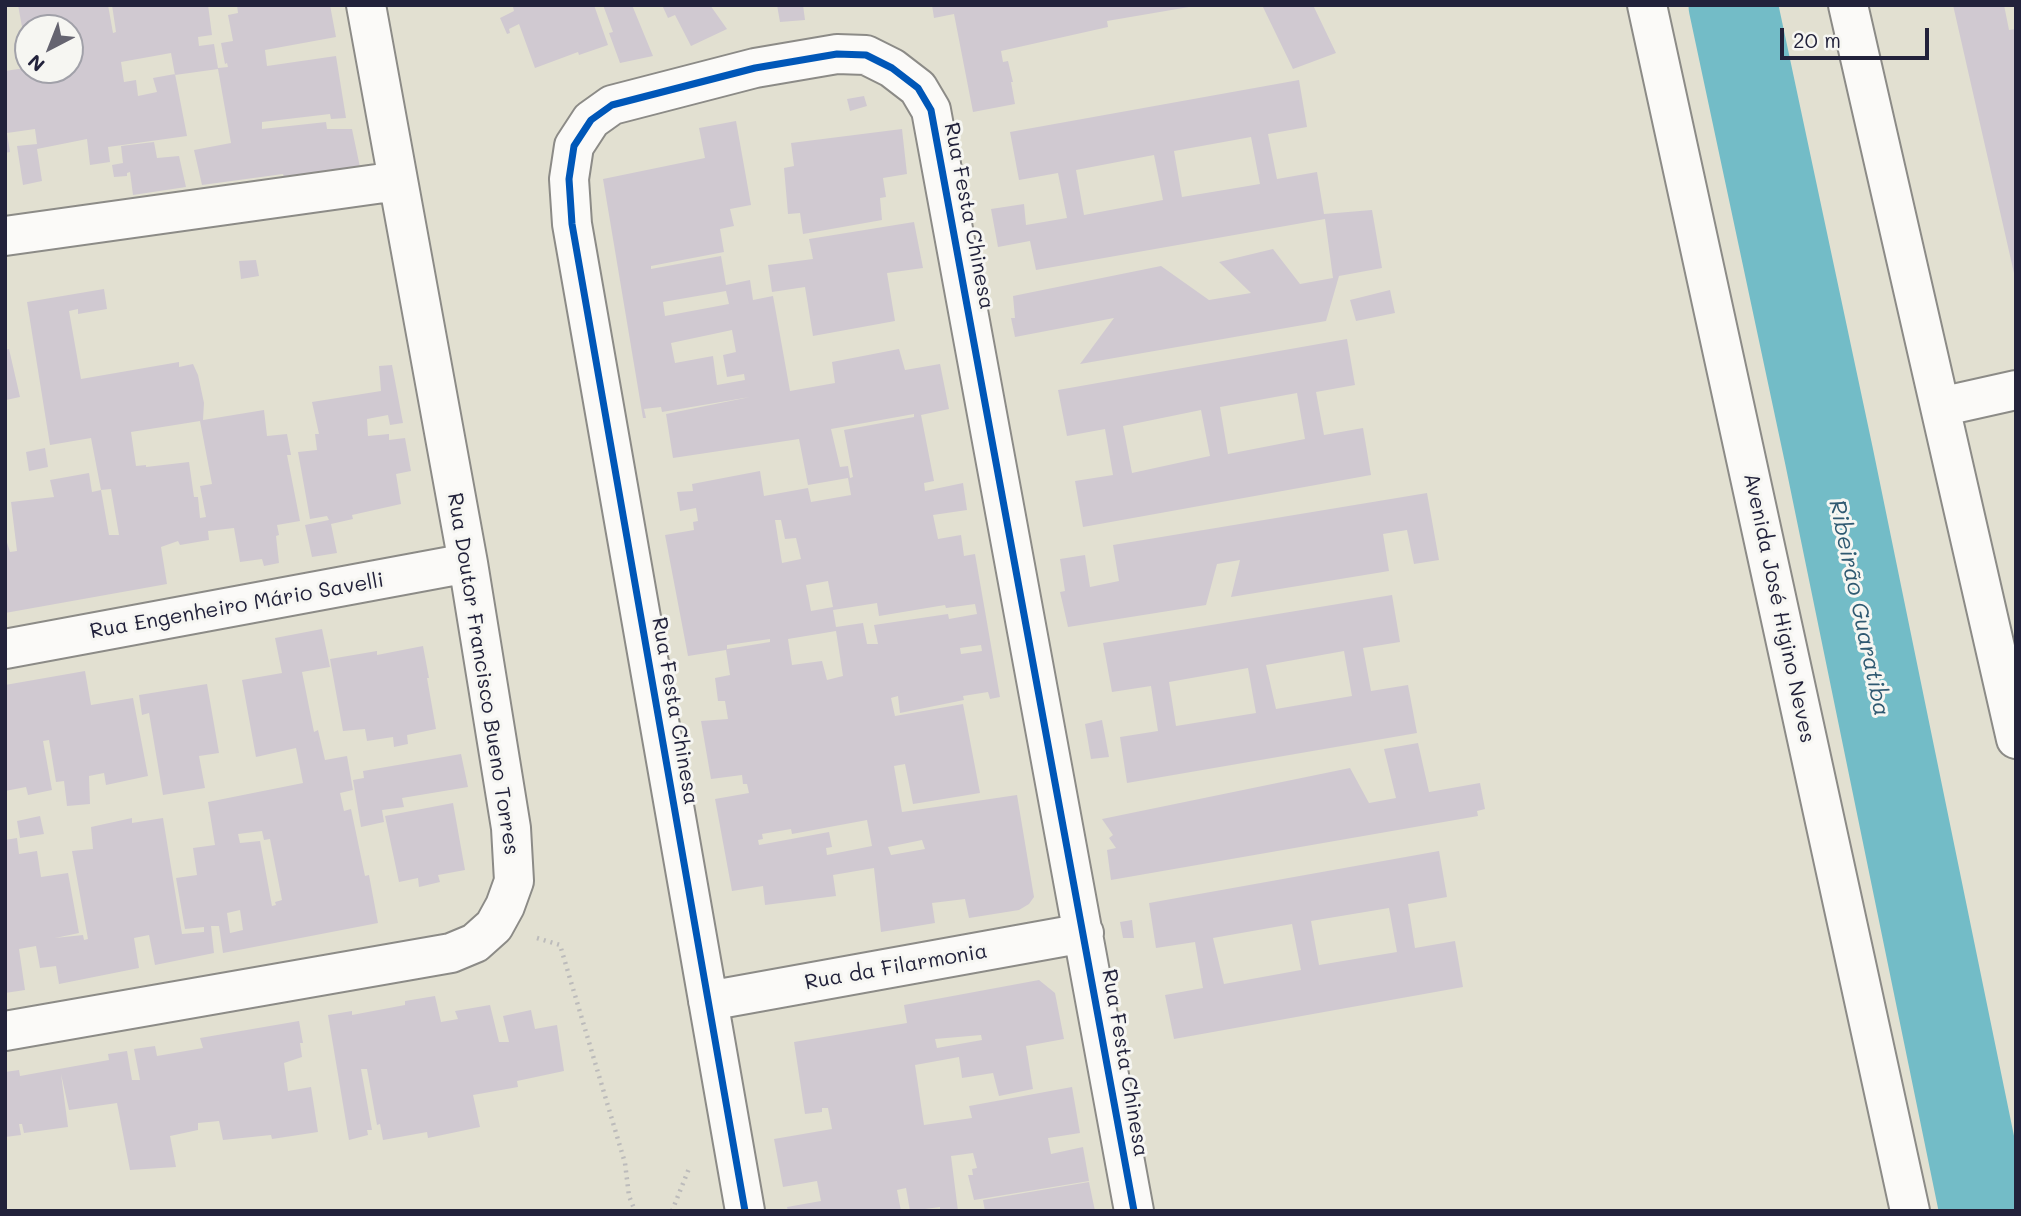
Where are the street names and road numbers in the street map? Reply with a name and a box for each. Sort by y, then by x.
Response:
street label: Rua Festa Chinesa [939,120,999,312]
street label: Avenida José Higino Neves [1738,471,1820,745]
street label: Rua Doutor Francisco Bueno Torres [442,491,524,857]
street label: Rua Engenheiro Mário Savelli [88,568,386,644]
street label: Rua Festa Chinesa [646,615,704,807]
street label: Rua da Filarmonia [803,939,989,995]
street label: Rua Festa Chinesa [1096,967,1154,1159]

